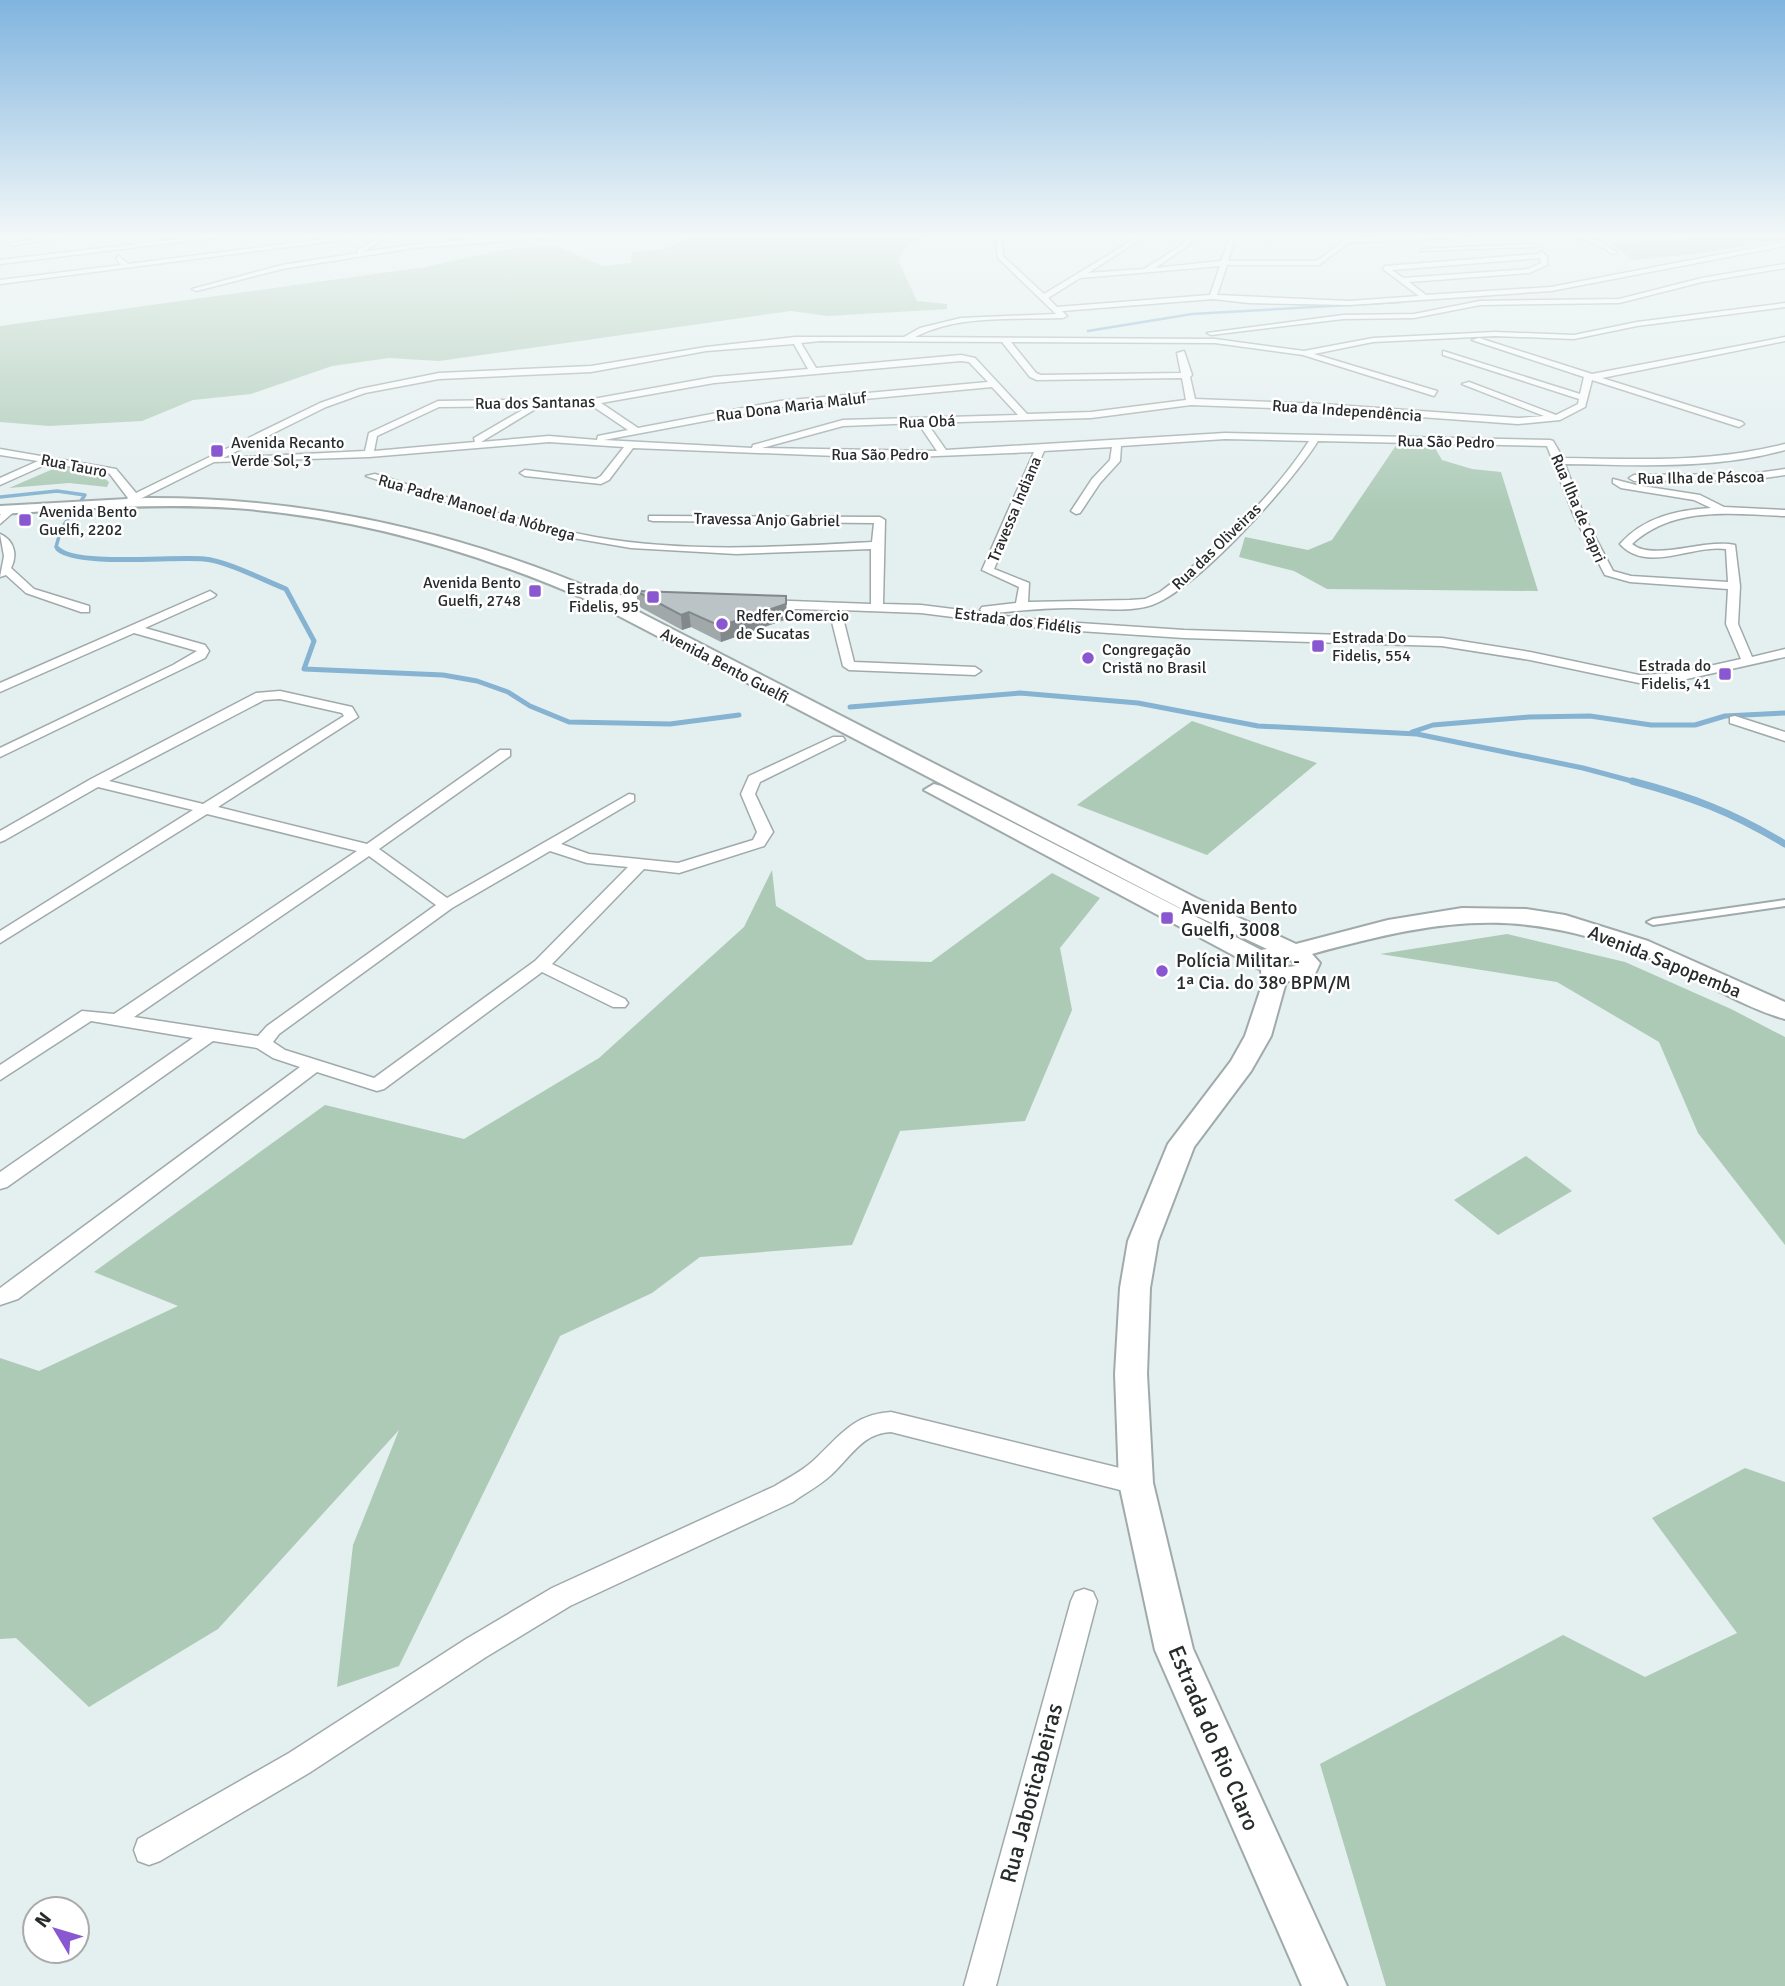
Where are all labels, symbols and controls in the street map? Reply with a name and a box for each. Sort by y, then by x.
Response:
street label: Rua Dona Maria Maluf [715,388,868,426]
street label: Rua dos Santanas [475,392,595,414]
street label: Rua da Independência [1271,396,1423,426]
street label: Rua Obá [898,411,956,433]
street label: Rua São Pedro [1397,431,1495,453]
place label: Avenida Recanto Verde Sol, 3 [231,433,344,471]
marker: Avenida Recanto Verde Sol, 3 [209,443,225,459]
street label: Rua São Pedro [831,445,929,465]
street label: Rua Tauro [39,450,109,482]
street label: Rua Ilha de Capri [1546,451,1610,566]
street label: Travessa Indiana [984,454,1046,565]
street label: Rua Ilha de Páscoa [1637,467,1765,489]
street label: Rua Padre Manoel da Nóbrega [376,470,578,546]
street label: Rua das Oliveiras [1168,499,1266,594]
place label: Avenida Bento Guelfi, 2202 [39,502,137,540]
street label: Travessa Anjo Gabriel [694,509,841,531]
marker: Avenida Bento Guelfi, 2202 [17,512,33,528]
place label: Avenida Bento Guelfi, 2748 [423,573,521,611]
place label: Estrada do Fidelis, 95 [567,579,639,617]
marker: Avenida Bento Guelfi, 2748 [527,583,543,599]
marker: Estrada do Fidelis, 95 [645,589,661,605]
street label: Estrada dos Fidélis [953,603,1083,639]
place label: Redfer Comercio de Sucatas [736,606,849,644]
marker: Redfer Comercio de Sucatas [714,616,730,632]
street label: Avenida Bento Guelfi [657,624,792,708]
place label: Estrada Do Fidelis, 554 [1332,628,1411,666]
marker: Estrada Do Fidelis, 554 [1310,638,1326,654]
place label: Congregação Cristã no Brasil [1102,640,1207,678]
marker: Congregação Cristã no Brasil [1080,650,1096,666]
place label: Estrada do Fidelis, 41 [1639,656,1711,694]
marker: Estrada do Fidelis, 41 [1717,666,1733,682]
place label: Avenida Bento Guelfi, 3008 [1181,896,1297,942]
marker: Avenida Bento Guelfi, 3008 [1159,910,1175,926]
street label: Avenida Sapopemba [1584,920,1745,1004]
place label: Polícia Militar - 1ª Cia. do 38º BPM/M [1176,949,1351,995]
marker: Polícia Militar - 1ª Cia. do 38º BPM/M [1154,963,1170,979]
street label: Estrada do Rio Claro [1161,1641,1266,1835]
street label: Rua Jaboticabeiras [994,1700,1069,1886]
north arrow [21,1895,91,1965]
text: N [30,1908,57,1933]

